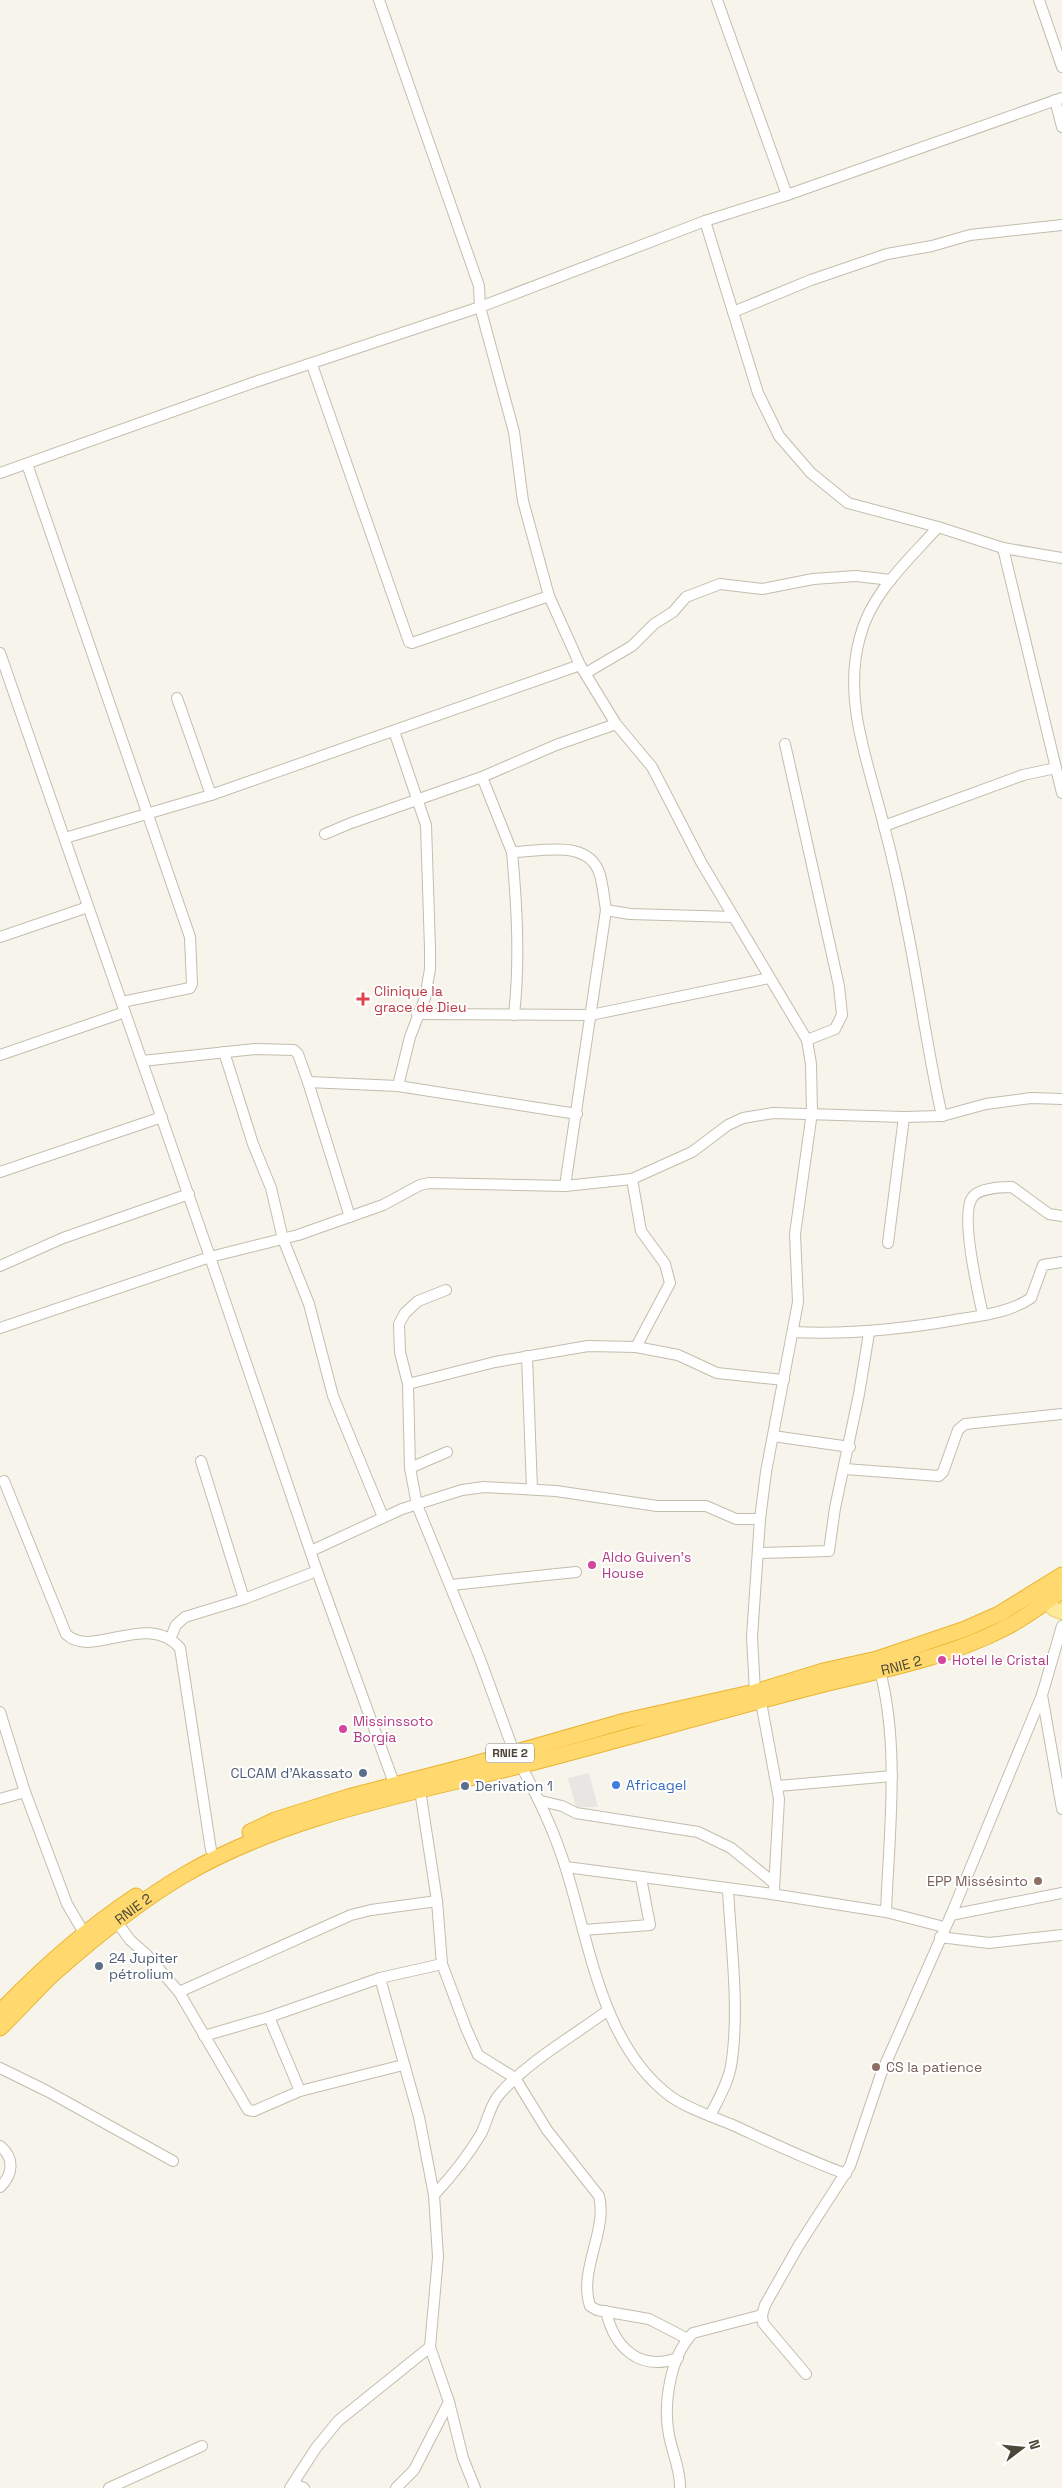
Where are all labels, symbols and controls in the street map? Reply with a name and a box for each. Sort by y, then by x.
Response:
place label: Clinique la grace de Dieu [374,982,467,1016]
marker: Clinique la grace de Dieu [356,992,370,1006]
place label: Aldo Guiven's House [602,1548,691,1582]
marker: Aldo Guiven's House [586,1559,598,1571]
street label: RNIE 2 [879,1651,924,1679]
place label: Hotel le Cristal [952,1651,1049,1669]
marker: Hotel le Cristal [936,1654,948,1666]
place label: Missinssoto Borgia [353,1712,433,1746]
marker: Missinssoto Borgia [337,1723,349,1735]
road number: RNIE 2 [486,1744,534,1762]
place label: CLCAM d'Akassato [231,1764,353,1782]
marker: CLCAM d'Akassato [357,1767,369,1779]
place label: Africagel [626,1776,686,1794]
place label: Derivation 1 [475,1777,553,1795]
marker: Africagel [610,1779,622,1791]
marker: Derivation 1 [459,1780,471,1792]
place label: EPP Missésinto [927,1872,1028,1890]
marker: EPP Missésinto [1032,1875,1044,1887]
street label: RNIE 2 [111,1889,155,1928]
place label: 24 Jupiter pétrolium [109,1949,178,1983]
marker: 24 Jupiter pétrolium [93,1960,105,1972]
place label: CS la patience [886,2058,982,2076]
marker: CS la patience [870,2061,882,2073]
north arrow [997,2423,1047,2473]
text: N [1025,2437,1044,2451]

